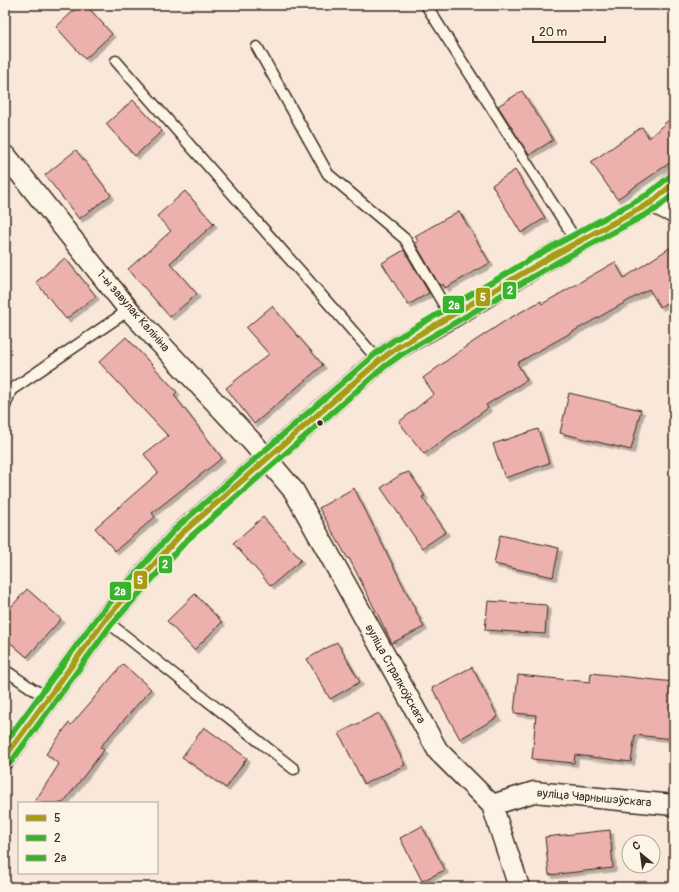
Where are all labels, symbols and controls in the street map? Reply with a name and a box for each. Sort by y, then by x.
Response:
scale bar [533,18,605,44]
text: 20 m [539,25,568,40]
street label: 1-ы завулак Калініна [93,267,173,355]
line badge: 2 [502,281,517,300]
text: 2 [507,284,513,297]
line badge: 5 [475,287,491,307]
text: 5 [480,291,486,304]
line badge: 2а [442,295,465,314]
text: 2а [448,299,460,312]
unlabelled marker [315,418,325,428]
line badge: 2 [158,555,173,574]
text: 2 [162,558,168,571]
line badge: 5 [133,570,148,590]
text: 5 [137,574,143,587]
line badge: 2а [109,581,132,601]
text: 2а [114,585,126,598]
street label: вуліца Стралкоўскага [361,622,429,727]
street label: вуліца Чарнышэўскага [536,786,652,811]
legend [18,802,158,874]
text: 5 [54,811,61,826]
text: 2 [54,831,61,846]
north arrow [621,834,661,874]
text: С [630,838,643,853]
text: 2а [54,851,67,866]

